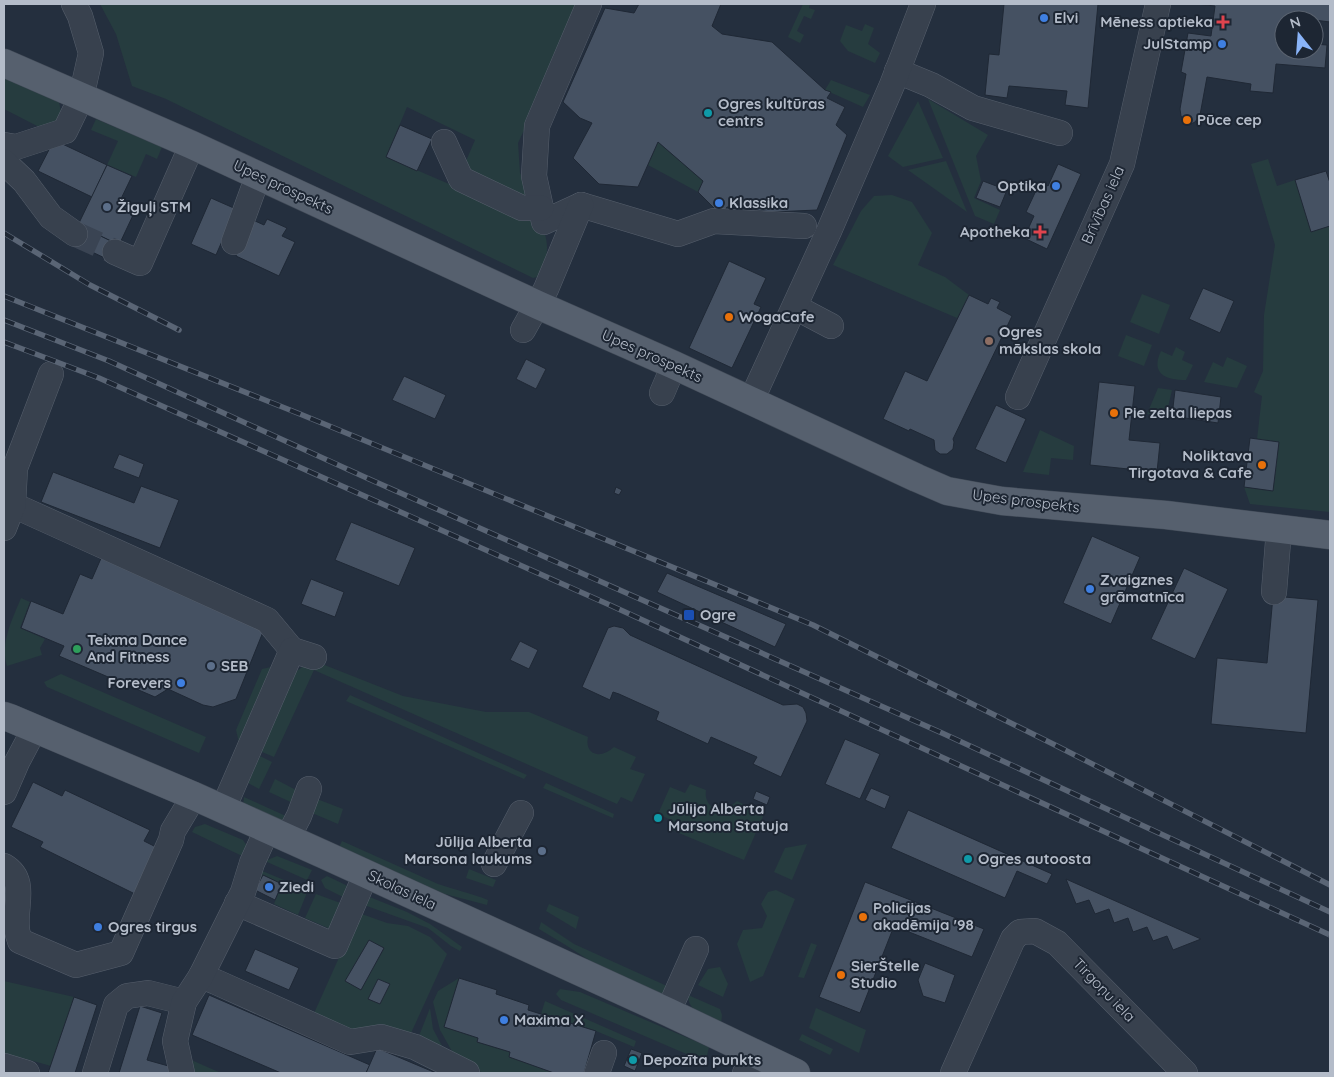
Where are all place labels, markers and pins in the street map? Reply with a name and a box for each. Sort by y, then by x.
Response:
place label: Elvi [1054,8,1078,27]
marker: Elvi [1038,12,1050,24]
place label: Mēness aptieka [1100,12,1213,31]
marker: Mēness aptieka [1217,16,1229,28]
place label: JulStamp [1143,34,1212,53]
marker: JulStamp [1216,38,1228,50]
place label: Ogres kultūras centrs [718,94,825,130]
marker: Ogres kultūras centrs [702,107,714,119]
place label: Pūce cep [1197,110,1262,129]
marker: Pūce cep [1181,114,1193,126]
place label: Optika [998,176,1046,195]
marker: Optika [1050,180,1062,192]
place label: Klassika [729,193,788,212]
place label: Žiguļi STM [117,197,191,217]
marker: Klassika [713,197,725,209]
marker: Žiguļi STM [101,201,113,213]
place label: Apotheka [960,222,1030,241]
marker: Apotheka [1034,226,1046,238]
place label: WogaCafe [739,307,815,326]
marker: WogaCafe [723,311,735,323]
place label: Ogres mākslas skola [999,322,1101,358]
marker: Ogres mākslas skola [983,335,995,347]
place label: Pie zelta liepas [1124,403,1232,422]
marker: Pie zelta liepas [1108,407,1120,419]
place label: Noliktava Tirgotava & Cafe [1128,446,1252,482]
marker: Noliktava Tirgotava & Cafe [1256,459,1268,471]
place label: Zvaigznes grāmatnīca [1100,570,1184,606]
marker: Zvaigznes grāmatnīca [1084,583,1096,595]
place label: Ogre [700,605,736,624]
marker: Ogre [682,608,696,622]
place label: Teixma Dance And Fitness [87,630,188,666]
marker: Teixma Dance And Fitness [71,643,83,655]
place label: SEB [221,656,249,675]
marker: SEB [205,660,217,672]
place label: Forevers [108,673,171,692]
marker: Forevers [175,677,187,689]
place label: Jūlija Alberta Marsona Statuja [668,799,788,835]
marker: Jūlija Alberta Marsona Statuja [652,812,664,824]
place label: Jūlija Alberta Marsona laukums [404,832,532,868]
marker: Jūlija Alberta Marsona laukums [536,845,548,857]
place label: Ogres autoosta [978,849,1091,868]
marker: Ogres autoosta [962,853,974,865]
place label: Ziedi [279,877,314,896]
marker: Ziedi [263,881,275,893]
place label: Policijas akadēmija '98 [873,898,974,934]
marker: Policijas akadēmija '98 [857,911,869,923]
place label: Ogres tirgus [108,917,197,936]
marker: Ogres tirgus [92,921,104,933]
place label: SierŠtelle Studio [851,956,920,992]
marker: SierŠtelle Studio [835,969,847,981]
place label: Maxima X [514,1010,584,1029]
marker: Maxima X [498,1014,510,1026]
place label: Depozīta punkts [643,1050,761,1069]
marker: Depozīta punkts [627,1054,639,1066]

